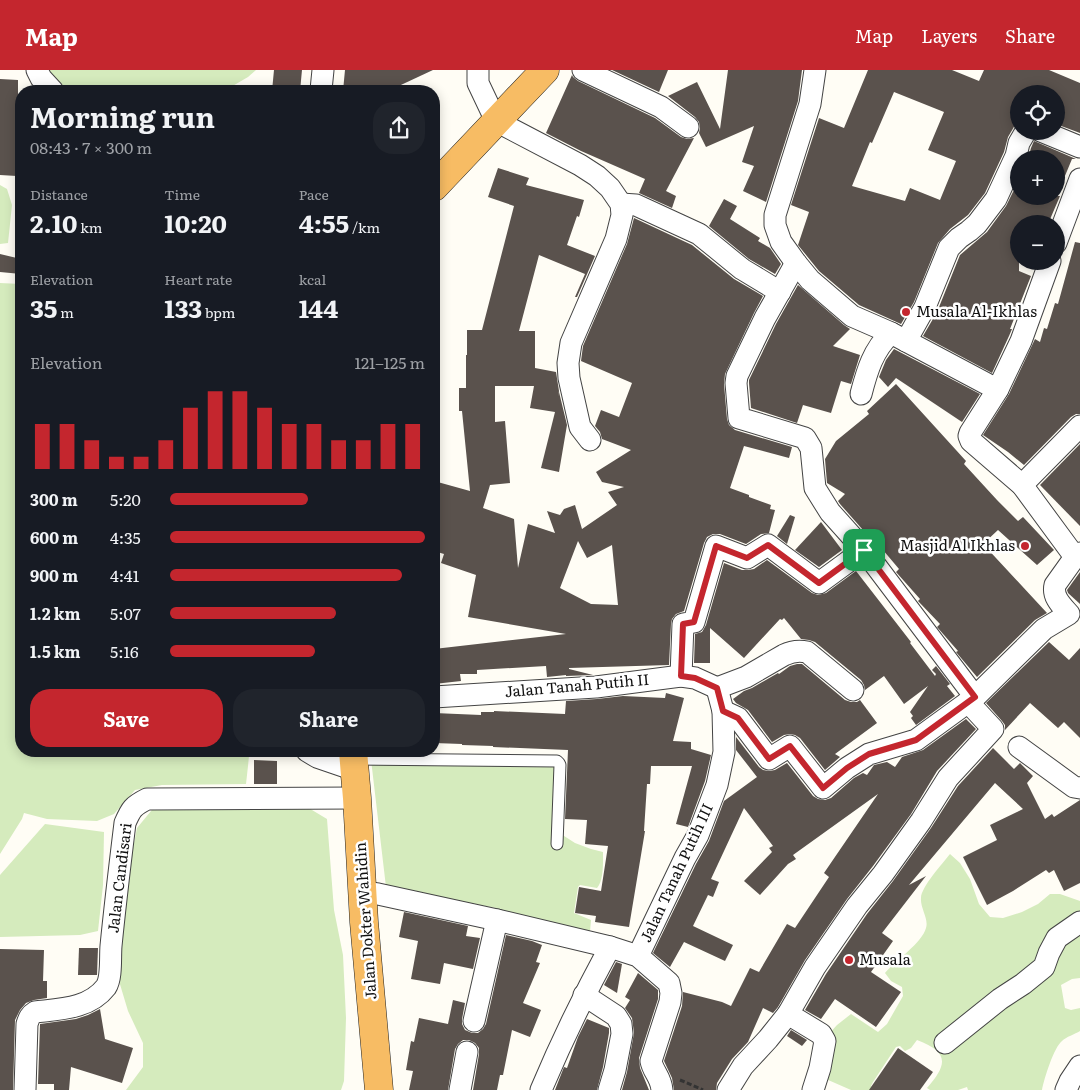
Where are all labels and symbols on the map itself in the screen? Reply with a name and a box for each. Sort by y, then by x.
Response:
place label: Musala Al-Ikhlas [916,299,1037,322]
marker: Musala Al-Ikhlas [900,306,912,318]
pin [843,529,885,571]
place label: Masjid Al Ikhlas [900,533,1015,556]
marker: Masjid Al Ikhlas [1019,540,1031,552]
street label: Jalan Tanah Putih II [504,667,650,702]
street label: Jalan Tanah Putih III [633,799,718,946]
street label: Jalan Candisari [100,821,137,934]
street label: Jalan Dokter Wahidin [348,842,381,1001]
place label: Musala [859,947,912,970]
marker: Musala [843,954,855,966]

